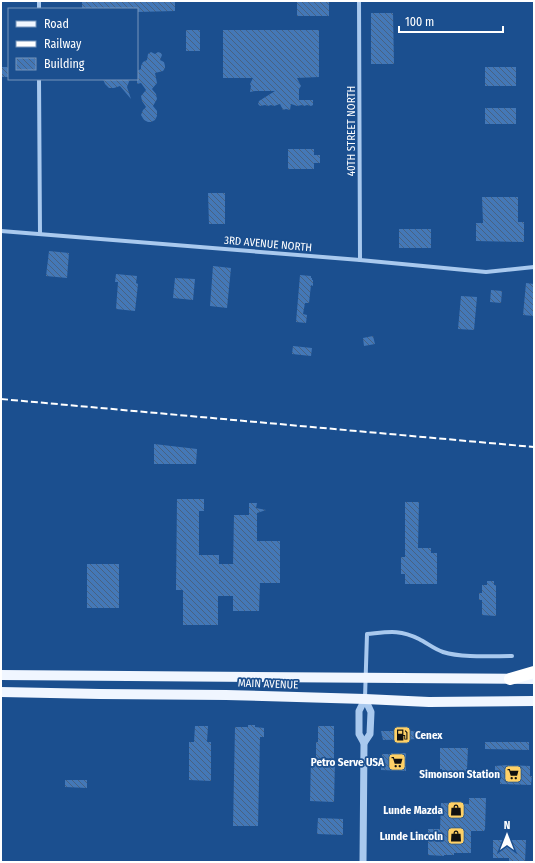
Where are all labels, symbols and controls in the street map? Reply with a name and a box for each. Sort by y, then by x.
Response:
legend [8,8,138,80]
scale bar [399,8,503,34]
text: 100 m [405,15,434,29]
text: Road [44,17,69,31]
text: Railway [44,37,82,51]
text: Building [44,57,85,71]
street label: 40TH STREET NORTH [345,86,358,176]
street label: 3RD AVENUE NORTH [223,234,313,254]
street label: MAIN AVENUE [238,676,298,692]
fuel station icon: Cenex [392,725,412,745]
place label: Cenex [415,729,443,742]
supermarket icon: Petro Serve USA [387,752,407,772]
place label: Petro Serve USA [311,756,385,769]
supermarket icon: Simonson Station [503,764,523,784]
place label: Simonson Station [419,768,500,781]
shop icon: Lunde Mazda [446,800,466,820]
place label: Lunde Mazda [383,804,444,817]
north arrow [487,815,527,855]
text: N [504,819,510,832]
shop icon: Lunde Lincoln [446,826,466,846]
place label: Lunde Lincoln [380,830,443,843]

